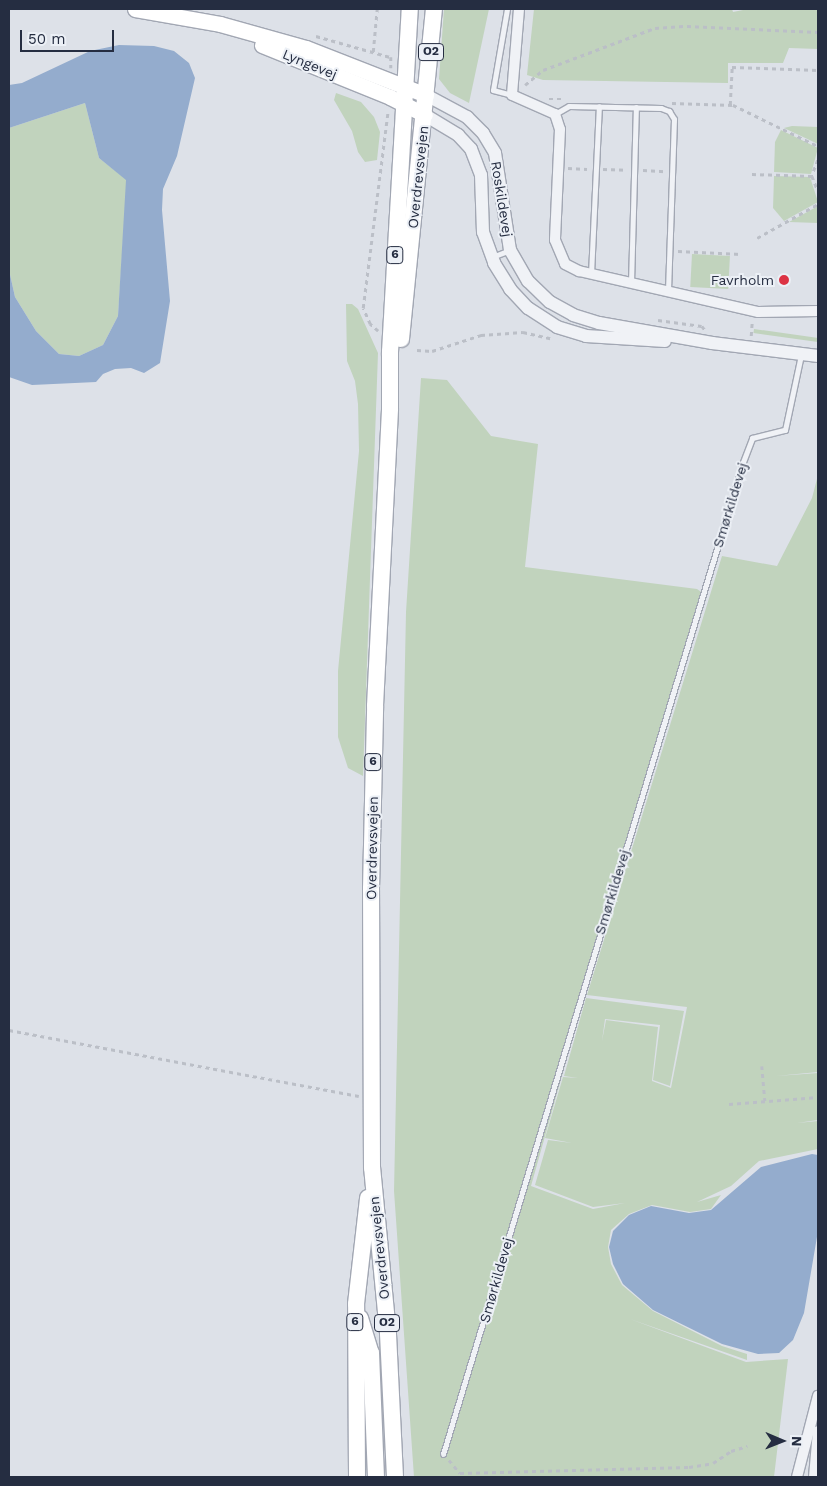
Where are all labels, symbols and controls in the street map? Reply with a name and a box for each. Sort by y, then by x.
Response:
scale bar [22,20,116,52]
text: 50 m [28,30,65,48]
road number: O2 [417,42,445,62]
street label: Lyngevej [280,45,340,83]
street label: Overdrevsvejen [404,125,432,229]
street label: Roskildevej [488,160,516,238]
road number: 6 [386,246,404,264]
place label: Favrholm [711,272,774,288]
marker: Favrholm [778,274,790,286]
street label: Smørkildevej [709,460,751,550]
road number: 6 [364,752,382,772]
street label: Overdrevsvejen [363,796,381,900]
street label: Smørkildevej [591,847,633,937]
street label: Overdrevsvejen [365,1196,393,1300]
street label: Smørkildevej [476,1235,516,1325]
road number: 6 [346,1312,364,1331]
road number: O2 [373,1314,401,1332]
north arrow [757,1416,807,1466]
text: N [789,1436,805,1447]

